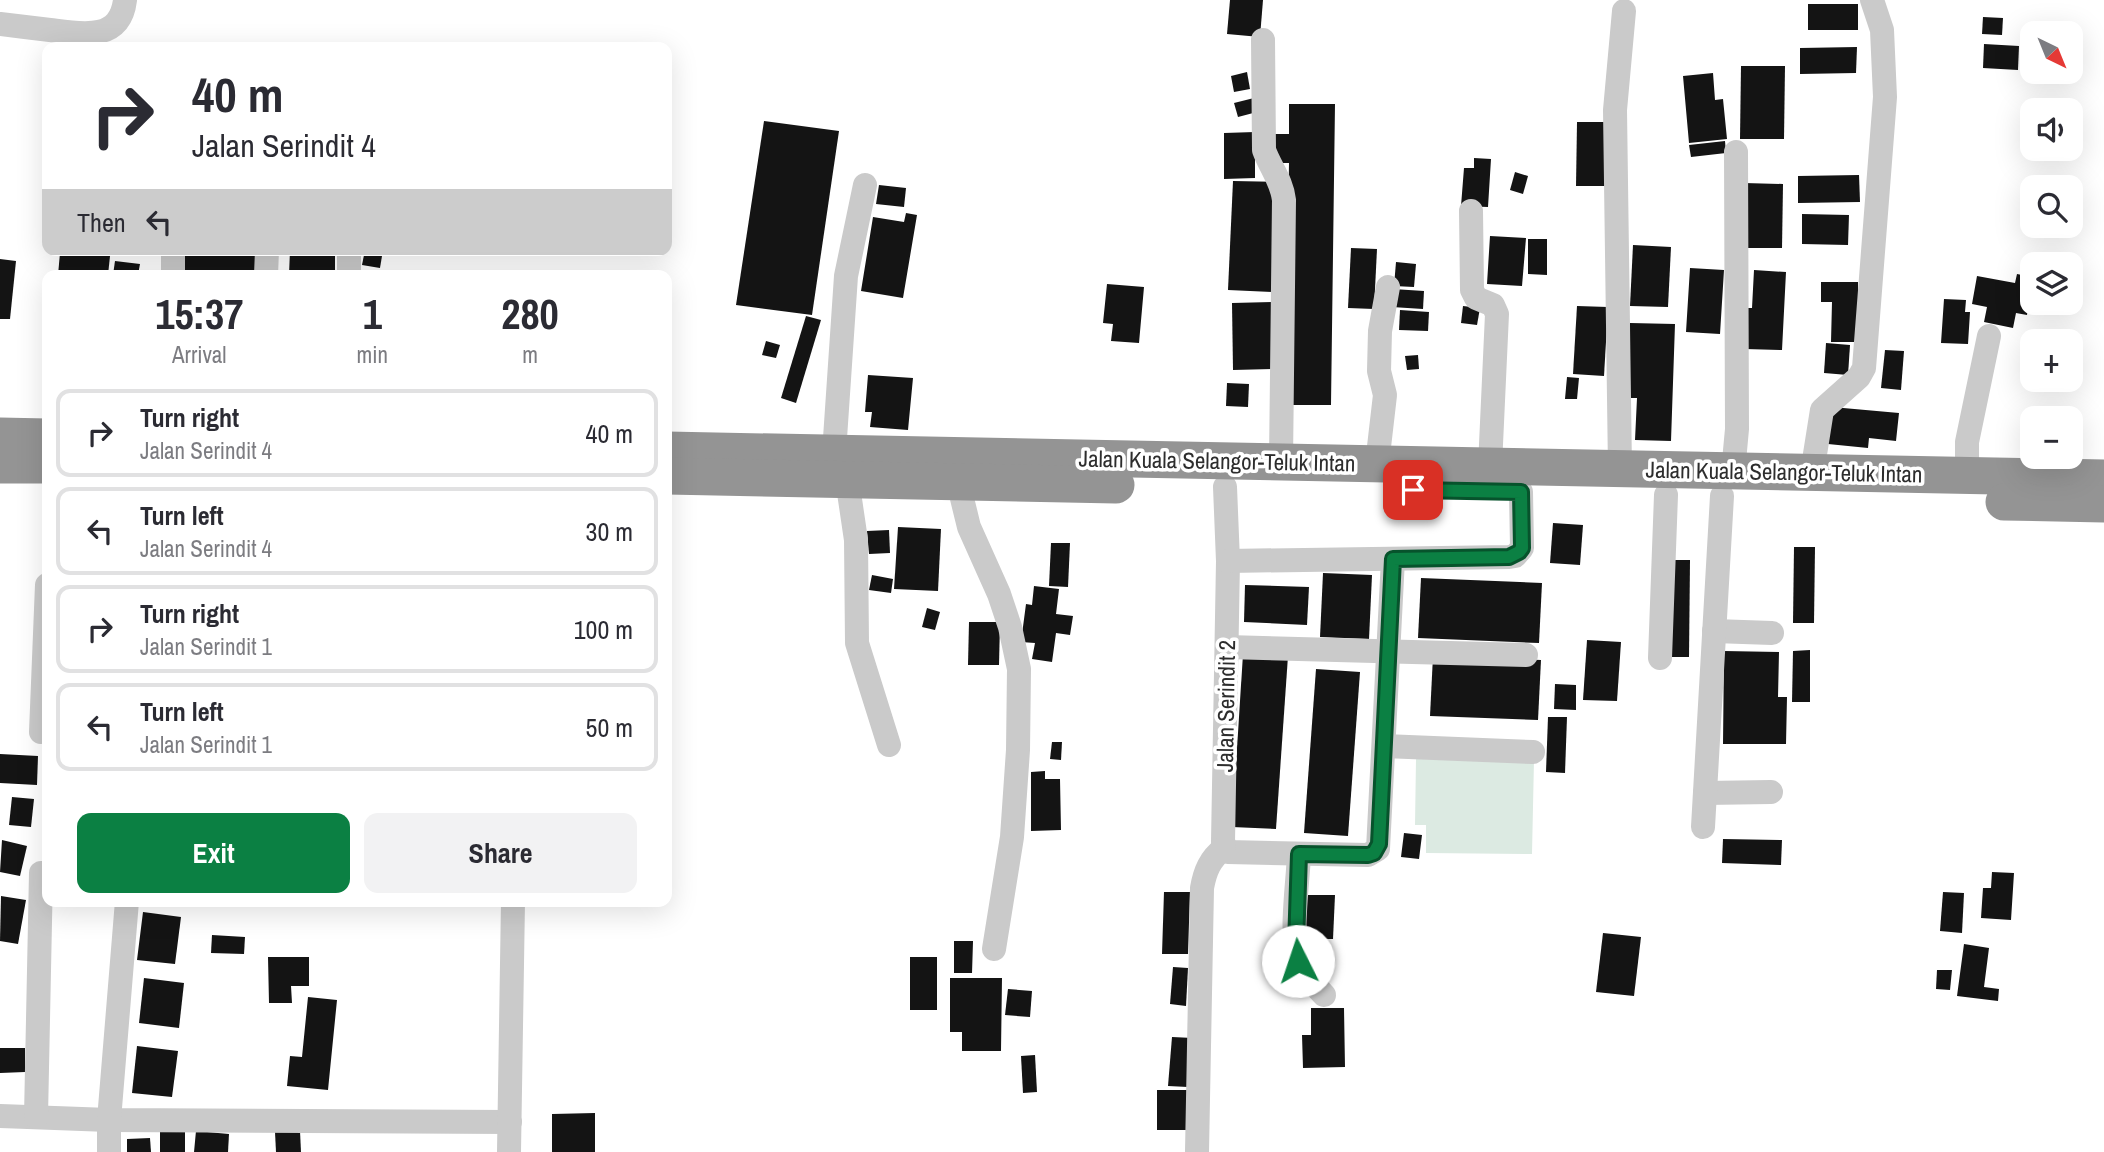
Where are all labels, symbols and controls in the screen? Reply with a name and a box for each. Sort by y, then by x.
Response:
north arrow [2020,21,2082,84]
map controls [2020,21,2083,469]
text: 40 m [192,61,284,127]
icon: right [77,70,168,161]
button: sound [2020,98,2083,161]
text: Jalan Serindit 4 [192,124,376,167]
button: search [2020,175,2083,238]
icon: left [140,203,178,241]
text: Then [77,205,126,240]
button: layers [2020,252,2083,315]
text: 15:37 [155,286,243,342]
text: 1 [363,286,382,342]
text: 280 [501,286,559,342]
button: + [2020,329,2083,392]
text: Arrival [172,339,227,370]
text: min [357,339,388,370]
text: m [522,339,538,370]
text: Turn right [140,400,239,435]
button: − [2020,406,2083,469]
icon: right [81,414,119,452]
text: 40 m [586,416,633,451]
text: Jalan Serindit 4 [140,435,272,466]
street label: Jalan Kuala Selangor-Teluk Intan [1078,443,1356,478]
street label: Jalan Kuala Selangor-Teluk Intan [1645,454,1923,489]
pin [1383,460,1443,520]
icon: arrive [1394,471,1432,509]
text: Turn left [140,498,224,533]
icon: left [81,512,119,550]
text: 30 m [586,514,633,549]
text: Jalan Serindit 4 [140,533,272,564]
text: Turn right [140,596,239,631]
icon: right [81,610,119,648]
text: 100 m [574,612,633,647]
text: Jalan Serindit 1 [140,631,272,662]
street label: Jalan Serindit 2 [1209,640,1242,772]
text: Turn left [140,694,224,729]
icon: left [81,708,119,746]
text: 50 m [586,710,633,745]
text: Jalan Serindit 1 [140,729,272,760]
button: Exit [77,813,350,893]
button: Share [364,813,637,893]
position arrow [1261,924,1335,998]

